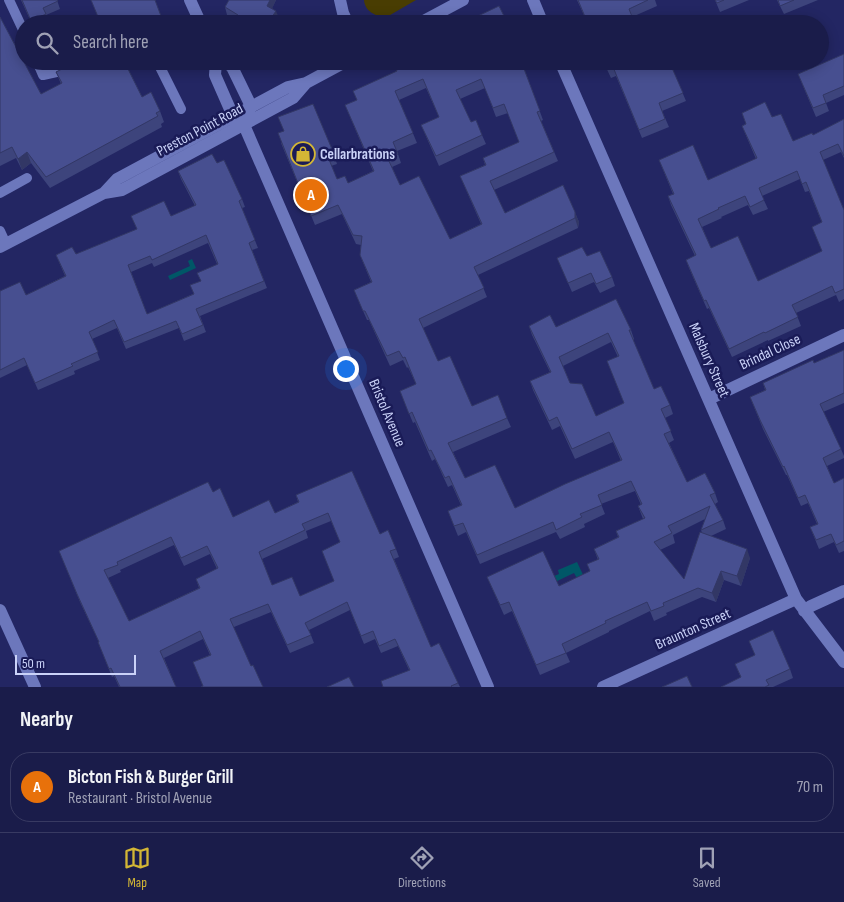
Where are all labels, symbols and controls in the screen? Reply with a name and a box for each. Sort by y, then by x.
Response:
search box [15,15,829,70]
icon: search [33,29,61,57]
text: Search here [73,31,149,54]
street label: Preston Point Road [154,99,246,161]
shop icon: Cellarbrations [290,141,316,167]
place label: Cellarbrations [320,145,395,164]
pin: A [295,176,327,214]
street label: Malsbury Street [684,320,734,401]
street label: Brindal Close [736,330,804,374]
your location [333,356,359,382]
street label: Bristol Avenue [364,376,410,450]
street label: Braunton Street [652,604,734,654]
scale bar [15,652,136,675]
text: 50 m [22,655,45,672]
text: Nearby [20,707,73,732]
text: Bicton Fish & Burger Grill [68,766,233,789]
text: A [33,778,41,797]
text: 70 m [797,778,823,797]
text: Restaurant · Bristol Avenue [68,789,212,808]
tab: Map [123,844,151,891]
tab: Directions [398,844,446,891]
tab: Saved [693,844,721,891]

